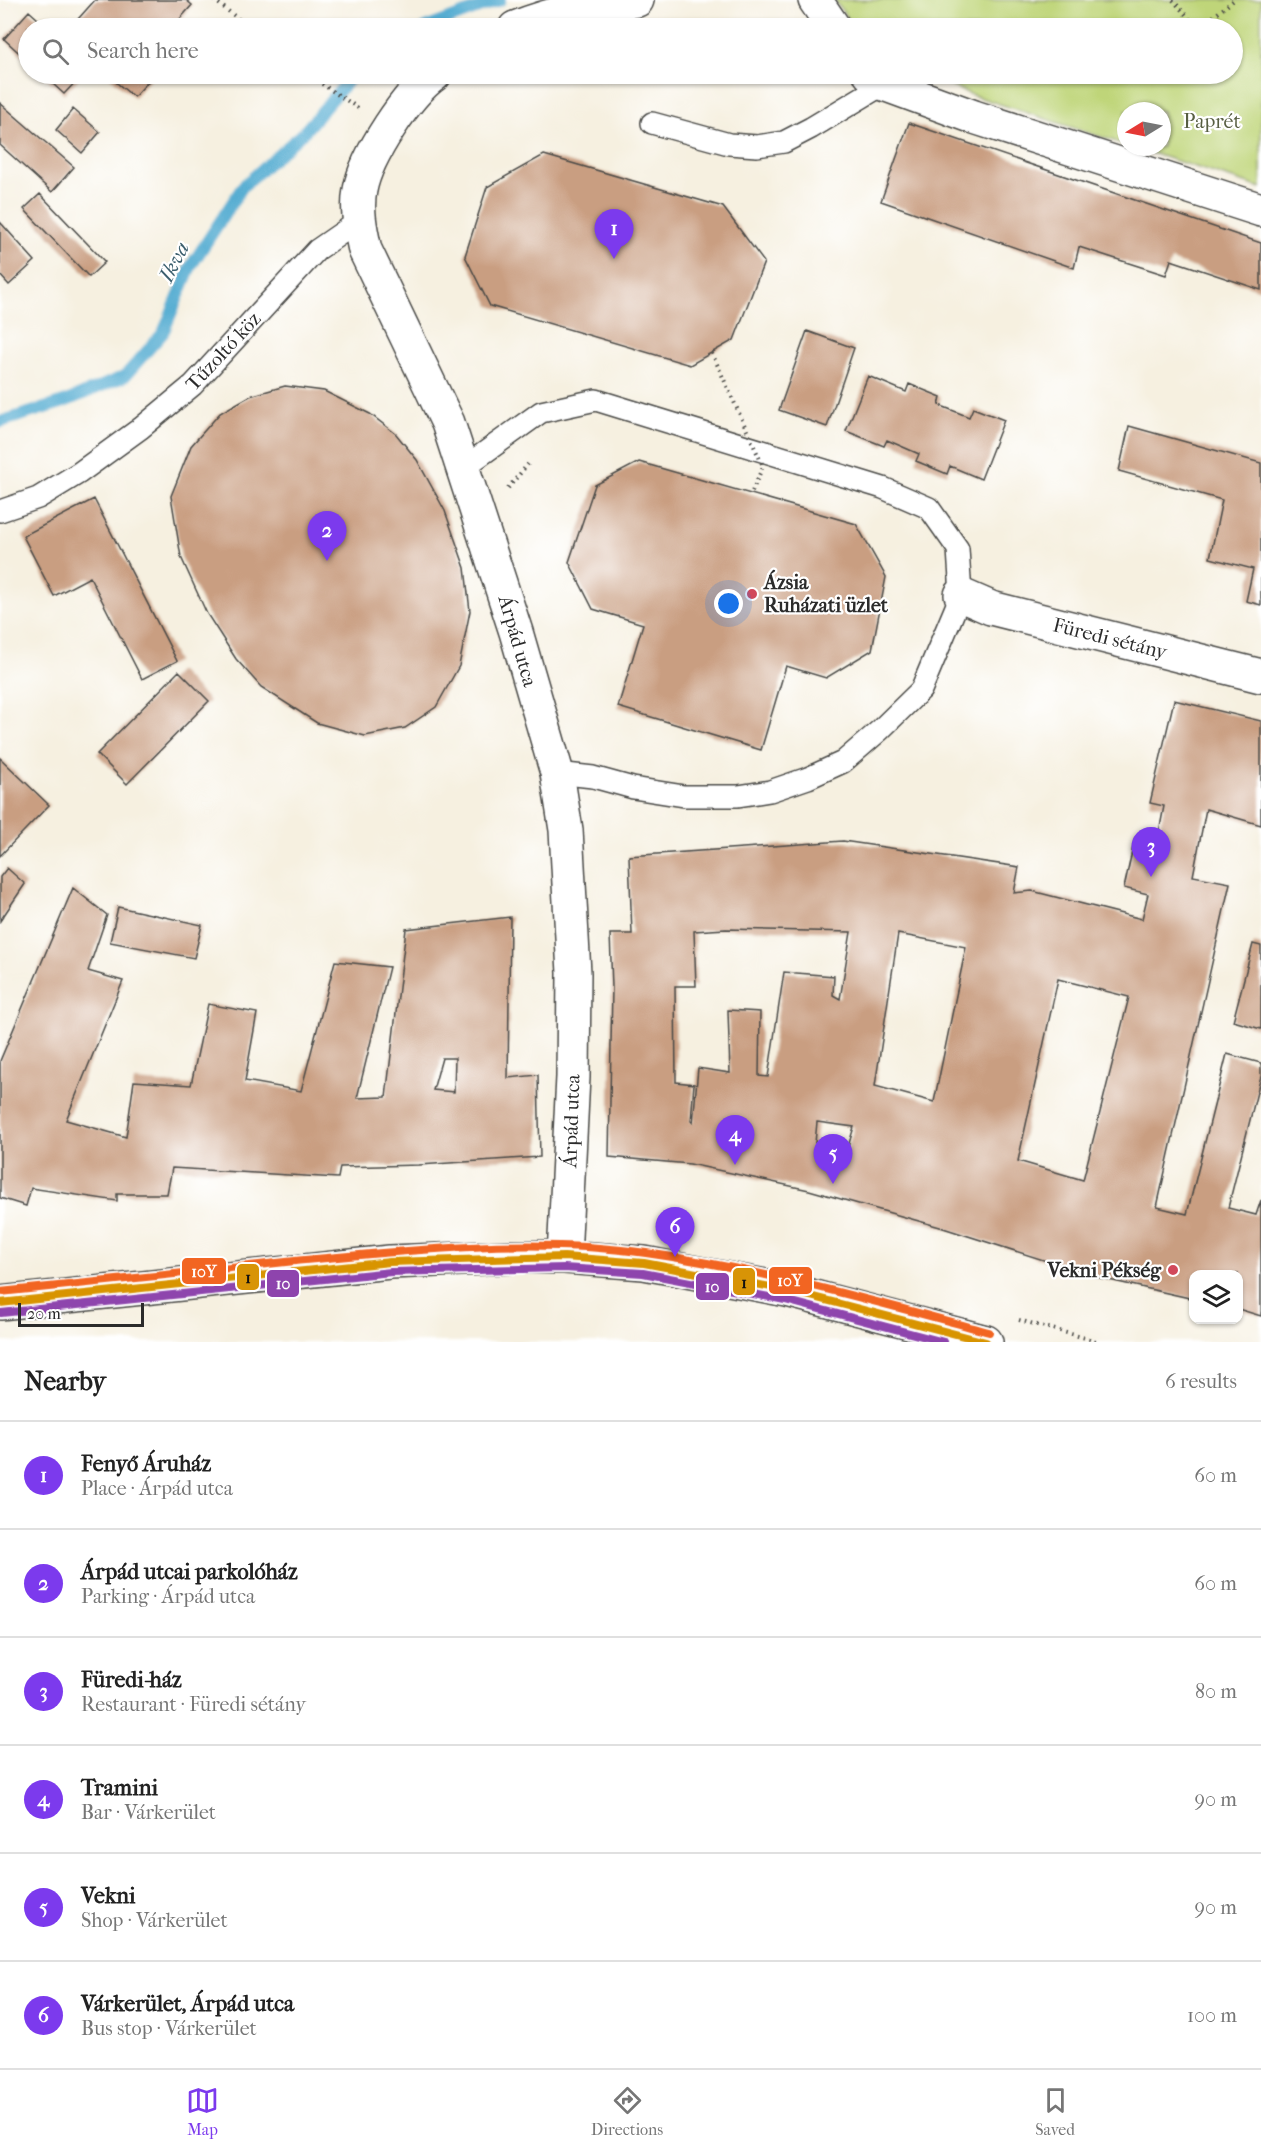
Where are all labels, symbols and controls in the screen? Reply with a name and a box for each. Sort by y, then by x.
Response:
search box [18,18,1243,84]
icon: search [39,35,72,68]
text: Search here [87,38,199,64]
north arrow [1117,102,1171,156]
park label: Paprét [1183,110,1241,133]
pin: 1 [594,210,634,259]
water label: Ikva [153,238,194,287]
street label: Tűzoltó köz [181,307,266,395]
pin: 2 [308,512,346,561]
place label: Ázsia Ruházati üzlet [762,569,889,617]
marker: Ázsia Ruházati üzlet [745,587,759,601]
your location [714,589,743,618]
street label: Árpád utca [493,592,543,690]
street label: Füredi sétány [1050,613,1171,664]
pin: 3 [1132,828,1170,877]
street label: Árpád utca [557,1073,585,1169]
pin: 4 [716,1116,754,1165]
pin: 5 [814,1134,852,1184]
pin: 6 [656,1208,694,1257]
line badge: 10Y [181,1257,227,1285]
place label: Vekni Pékség [1047,1259,1162,1282]
text: 10Y [191,1262,218,1281]
line badge: 1 [236,1263,260,1291]
marker: Vekni Pékség [1166,1263,1180,1277]
line badge: 10Y [768,1266,813,1295]
line badge: 1 [732,1267,756,1296]
text: 1 [245,1268,251,1287]
line badge: 10 [266,1269,300,1298]
map controls [1189,1270,1243,1324]
button: layers [1189,1270,1243,1324]
text: 10Y [777,1271,804,1290]
line badge: 10 [695,1272,730,1301]
text: 1 [741,1273,747,1292]
text: 10 [276,1274,290,1293]
text: 10 [705,1277,719,1296]
scale bar [18,1300,144,1328]
text: 20 m [27,1304,61,1323]
text: Nearby [24,1366,106,1397]
text: 6 results [1165,1370,1237,1393]
text: Fenyő Áruház [81,1451,211,1477]
text: 1 [40,1464,47,1487]
text: 60 m [1194,1464,1237,1487]
text: Place · Árpád utca [81,1477,233,1500]
text: Árpád utcai parkolóház [81,1559,298,1585]
text: 2 [38,1572,49,1595]
text: 60 m [1194,1572,1237,1595]
text: Parking · Árpád utca [81,1585,255,1608]
text: Füredi-ház [81,1667,182,1693]
text: 3 [39,1680,48,1703]
text: 80 m [1195,1680,1237,1703]
text: Restaurant · Füredi sétány [81,1693,306,1716]
text: Tramini [81,1775,158,1801]
text: 4 [38,1788,49,1811]
text: 90 m [1195,1788,1237,1811]
text: Bar · Várkerület [81,1801,216,1824]
text: Vekni [81,1883,135,1909]
text: 5 [39,1896,48,1919]
text: 90 m [1195,1896,1237,1919]
text: Shop · Várkerület [81,1909,228,1932]
text: Várkerület, Árpád utca [81,1991,294,2017]
text: 6 [38,2004,49,2027]
text: 100 m [1187,2004,1237,2027]
text: Bus stop · Várkerület [81,2017,257,2040]
tab: Map [186,2084,219,2139]
tab: Directions [591,2084,663,2139]
tab: Saved [1035,2084,1075,2139]

